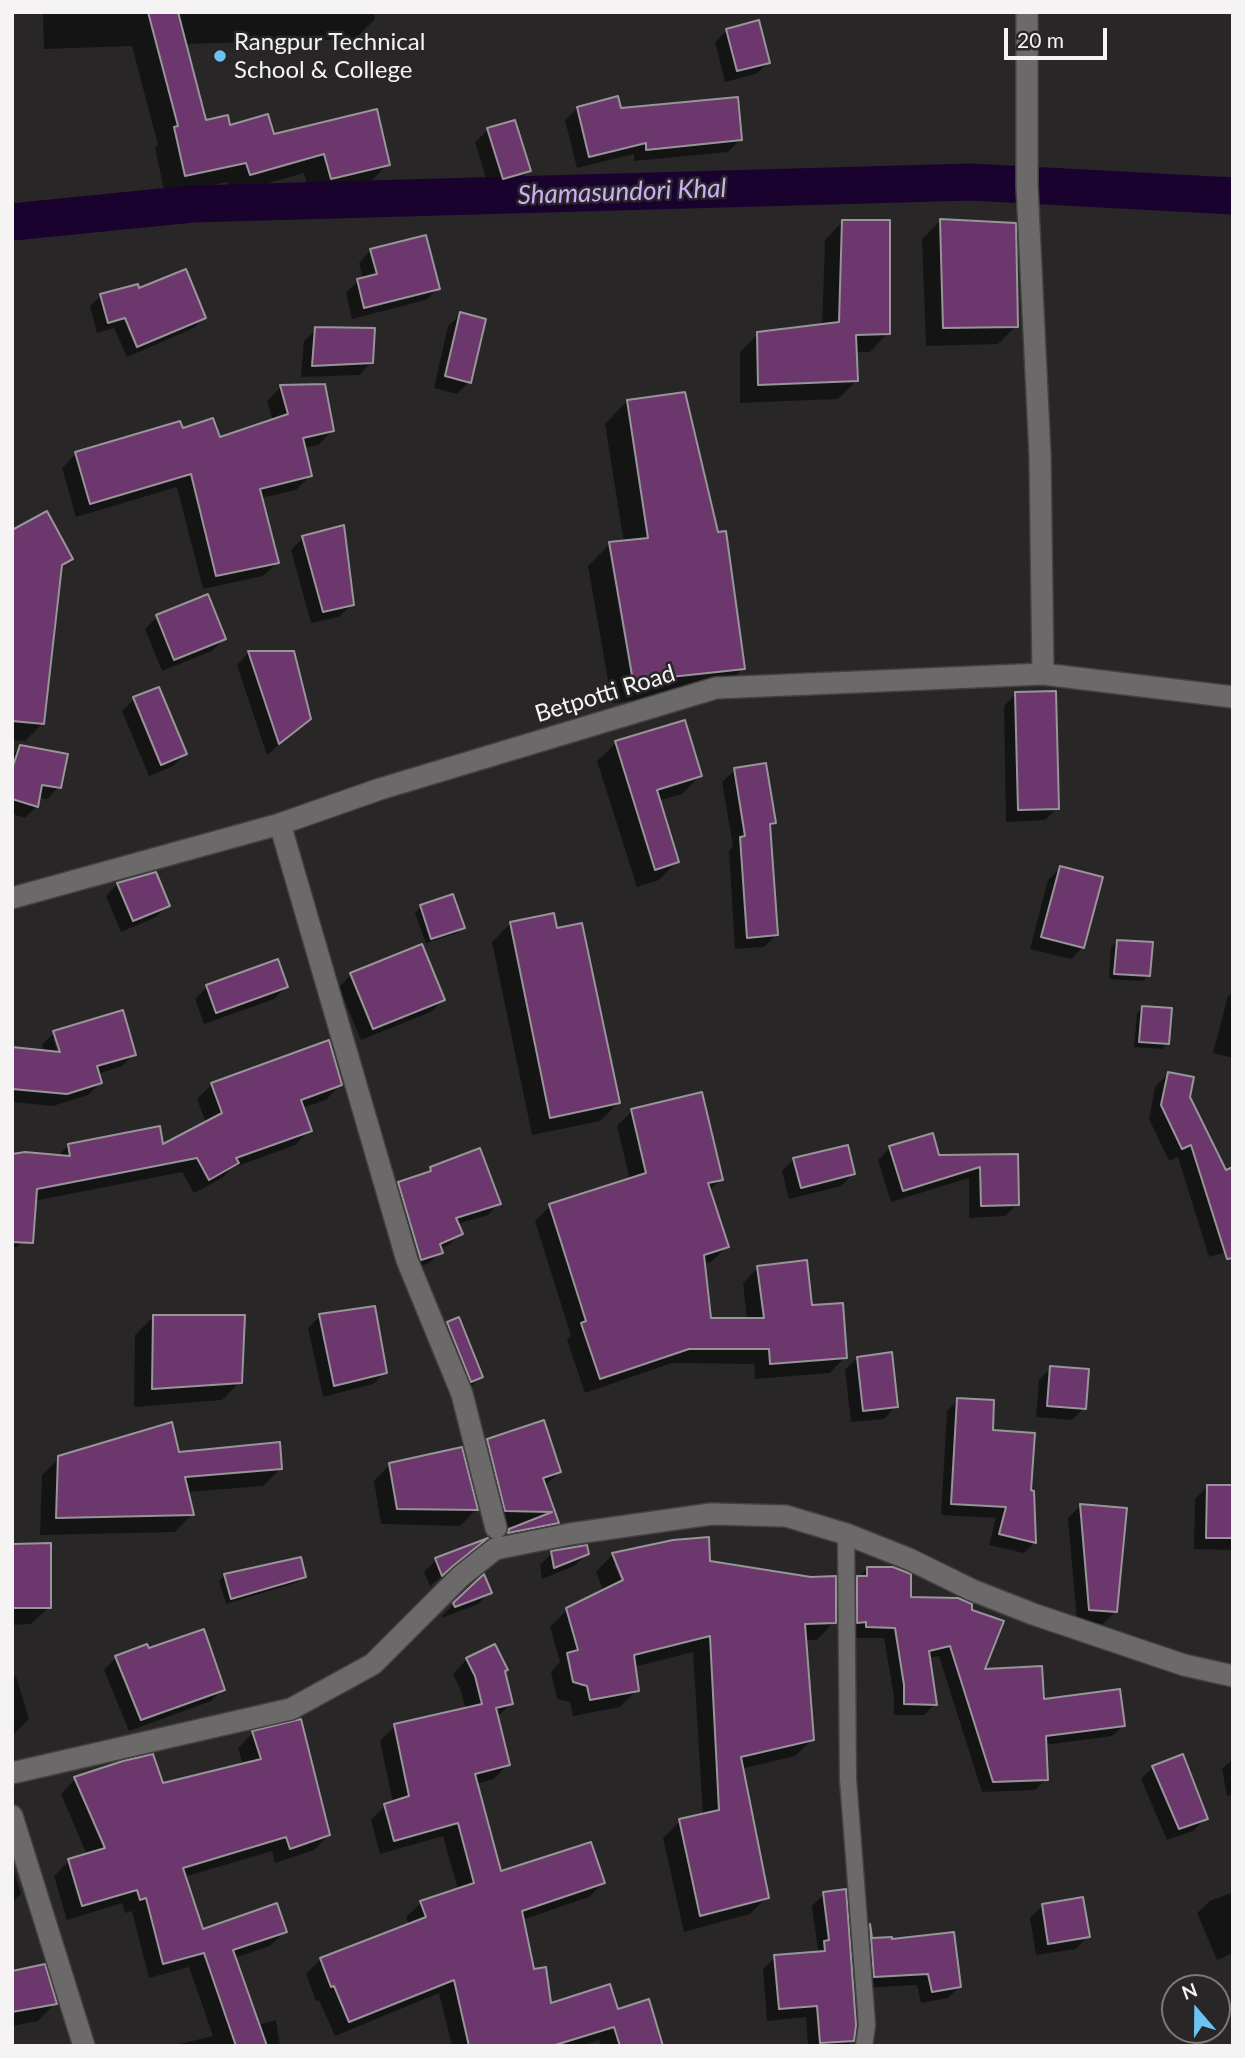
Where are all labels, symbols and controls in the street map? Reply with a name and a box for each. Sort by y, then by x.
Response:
scale bar [1007,14,1110,58]
text: 20 m [1017,27,1064,52]
place label: Rangpur Technical School & College [234,28,425,84]
marker: Rangpur Technical School & College [212,48,228,64]
water label: Shamasundori Khal [517,173,727,211]
street label: Betpotti Road [531,659,679,729]
north arrow [1161,1974,1231,2044]
text: N [1179,1977,1200,2004]

